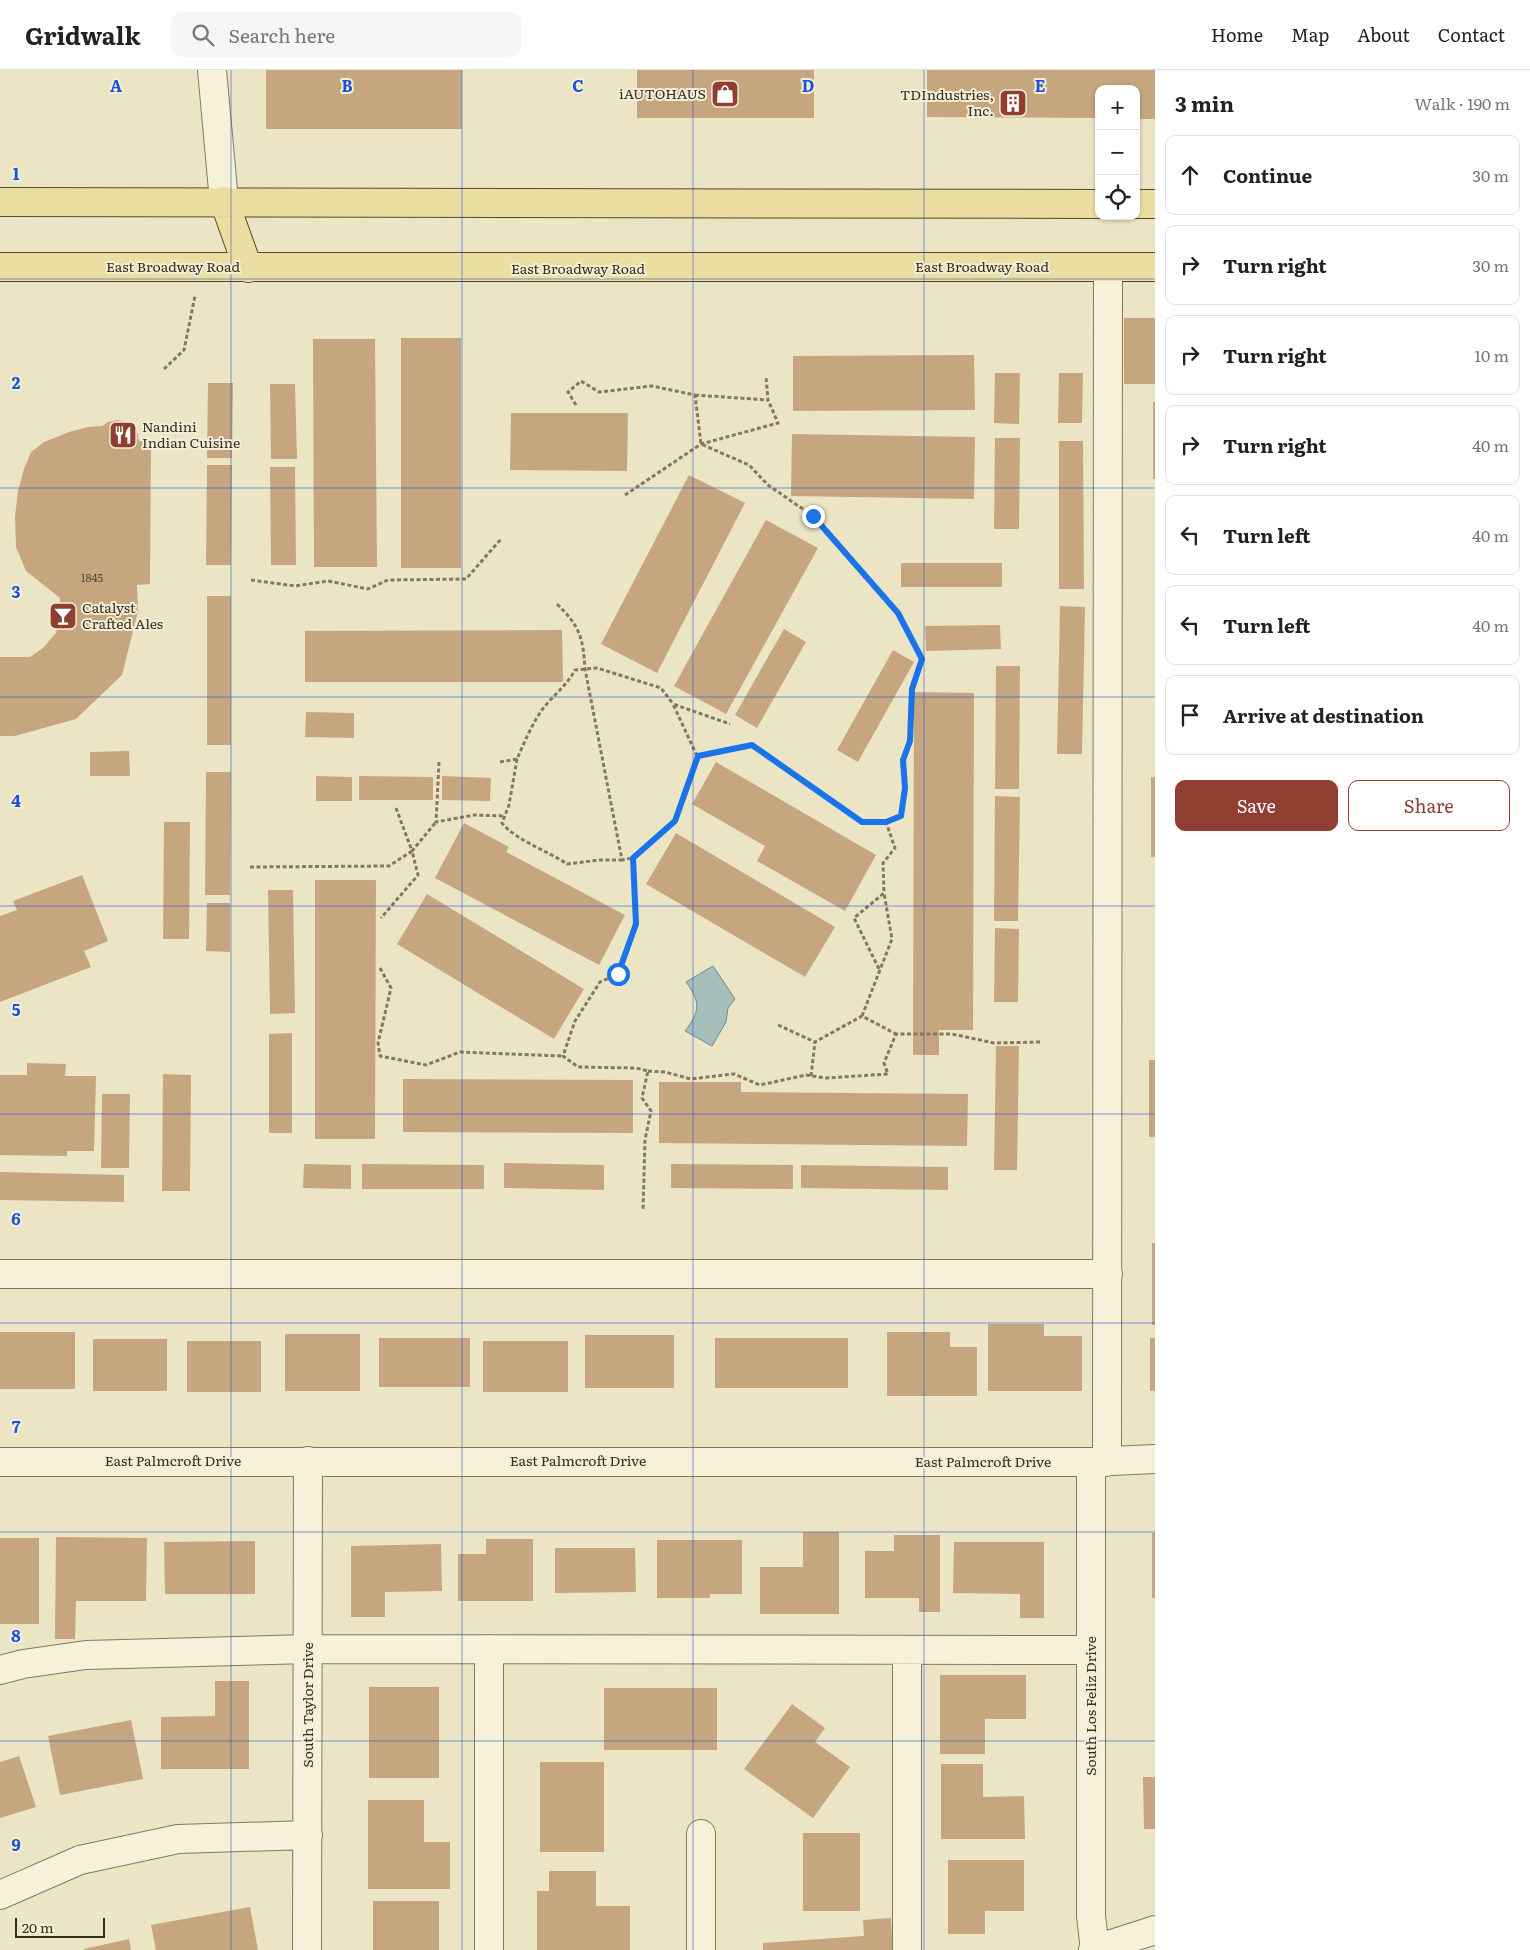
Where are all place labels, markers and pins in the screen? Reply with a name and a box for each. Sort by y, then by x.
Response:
shop icon: iAUTOHAUS [710,79,740,109]
place label: iAUTOHAUS [619,83,706,103]
place label: TDIndustries, Inc. [900,84,994,120]
building icon: TDIndustries, Inc. [998,88,1028,118]
place label: Nandini Indian Cuisine [142,416,240,452]
restaurant icon: Nandini Indian Cuisine [108,420,138,450]
place label: Catalyst Crafted Ales [82,597,163,633]
bar icon: Catalyst Crafted Ales [48,601,78,631]

